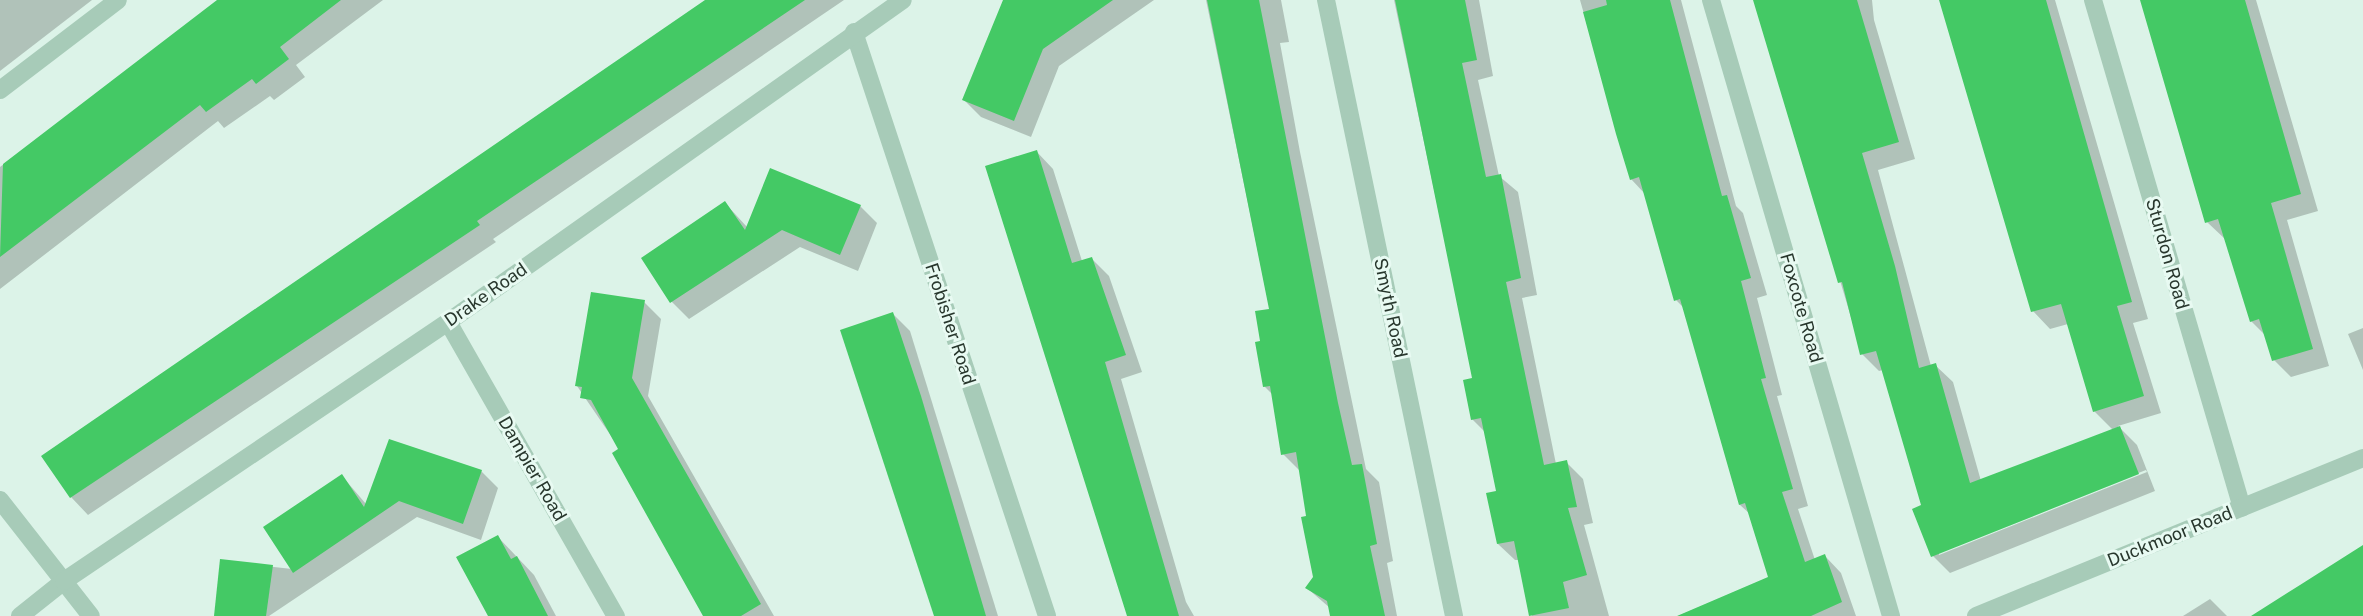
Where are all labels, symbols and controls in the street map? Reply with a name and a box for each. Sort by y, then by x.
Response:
street label: Sturdon Road [2141,196,2193,312]
street label: Foxcote Road [1775,251,1827,365]
street label: Smyth Road [1369,256,1411,360]
street label: Drake Road [440,259,532,331]
street label: Frobisher Road [920,260,980,388]
street label: Dampier Road [493,413,571,525]
street label: Duckmoor Road [2104,502,2236,572]

